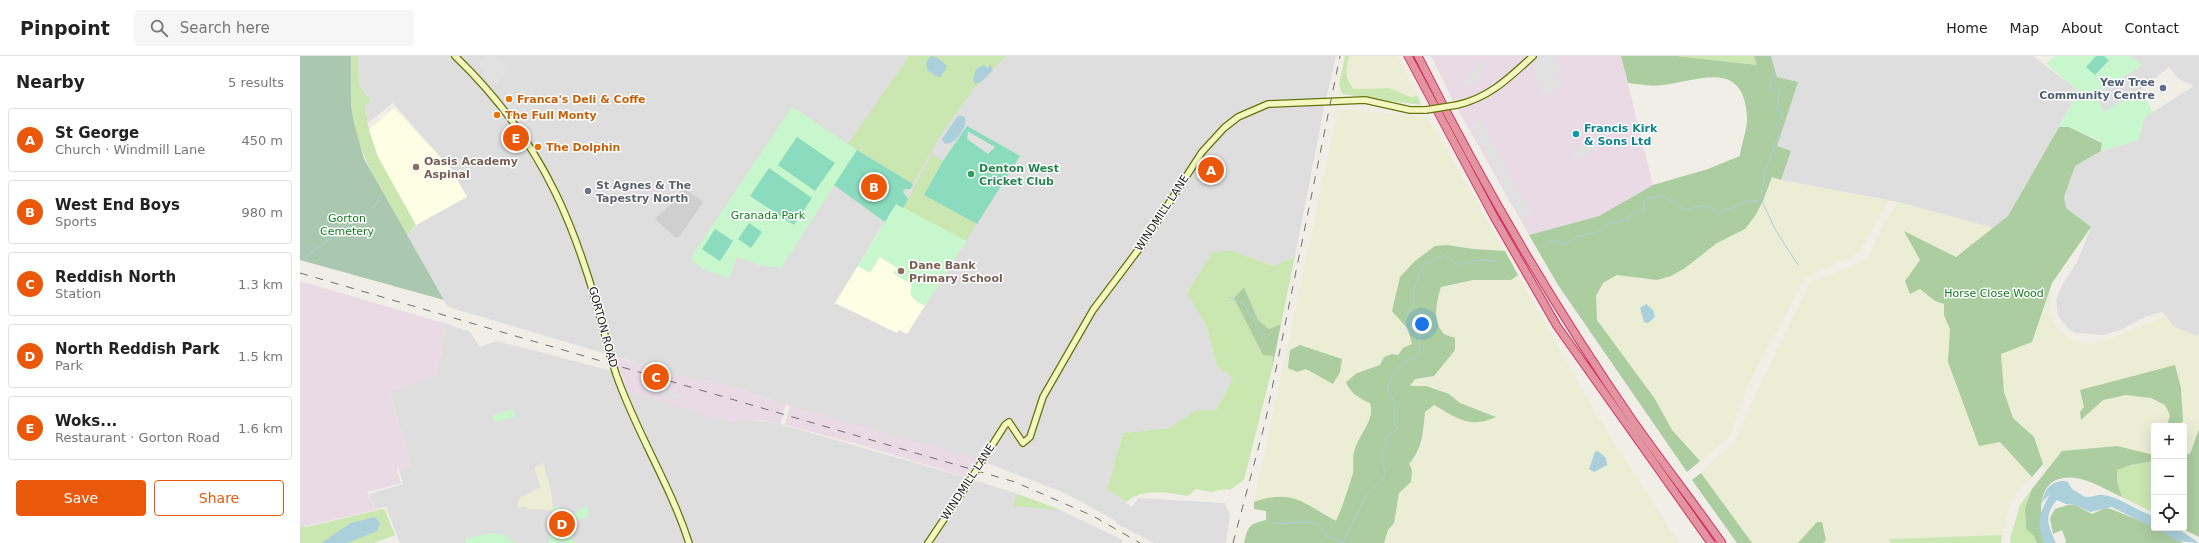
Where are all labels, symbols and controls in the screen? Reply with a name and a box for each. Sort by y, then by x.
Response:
search box [134,10,414,46]
text: Pinpoint [20,17,110,39]
icon: search [148,17,170,39]
text: Search here [180,19,270,37]
text: Home [1946,20,1988,36]
text: Map [2010,20,2039,36]
text: About [2061,20,2103,36]
text: Contact [2125,20,2179,36]
text: Nearby [16,72,85,92]
text: 5 results [228,75,284,90]
place label: Yew Tree Community Centre [2039,76,2155,102]
marker: Yew Tree Community Centre [2158,83,2168,93]
place label: Franca's Deli & Coffe [517,93,646,106]
marker: Franca's Deli & Coffe [504,94,514,104]
place label: The Full Monty [505,109,597,122]
marker: The Full Monty [492,110,502,120]
place label: Francis Kirk & Sons Ltd [1584,122,1658,148]
pin: E [503,123,529,153]
text: St George [55,124,139,142]
marker: Francis Kirk & Sons Ltd [1571,129,1581,139]
text: A [25,133,35,148]
text: 450 m [241,133,283,148]
place label: The Dolphin [546,141,620,154]
text: Church · Windmill Lane [55,142,205,157]
marker: The Dolphin [533,142,543,152]
place label: Oasis Academy Aspinal [424,155,518,181]
pin: A [1198,155,1224,185]
marker: Oasis Academy Aspinal [411,162,421,172]
place label: Denton West Cricket Club [979,162,1059,188]
marker: Denton West Cricket Club [966,169,976,179]
pin: B [861,172,887,202]
street label: WINDMILL LANE [1132,172,1192,254]
place label: St Agnes & The Tapestry North [596,179,691,205]
marker: St Agnes & The Tapestry North [583,186,593,196]
text: West End Boys [55,196,180,214]
text: B [25,205,35,220]
text: 980 m [241,205,283,220]
park label: Granada Park [731,209,806,222]
park label: Gorton Cemetery [320,212,375,238]
text: Sports [55,214,97,229]
place label: Dane Bank Primary School [909,259,1003,285]
marker: Dane Bank Primary School [896,266,906,276]
text: Reddish North [55,268,176,286]
text: C [25,277,35,292]
text: 1.3 km [238,277,283,292]
street label: GORTON ROAD [586,285,620,369]
text: Station [55,286,101,301]
park label: Horse Close Wood [1944,287,2044,300]
your location [1412,314,1432,334]
text: North Reddish Park [55,340,220,358]
text: D [25,349,35,364]
text: 1.5 km [238,349,283,364]
text: Park [55,358,83,373]
pin: C [643,362,669,392]
text: Woks... [55,412,117,430]
text: E [26,421,34,436]
text: 1.6 km [238,421,283,436]
map controls [2151,423,2187,531]
button: + [2151,423,2187,459]
text: Restaurant · Gorton Road [55,430,220,445]
street label: WINDMILL LANE [938,441,998,523]
button: − [2151,459,2187,495]
button: Save [16,480,146,516]
button: Share [154,480,284,516]
button: locate [2151,495,2187,531]
pin: D [549,509,575,539]

